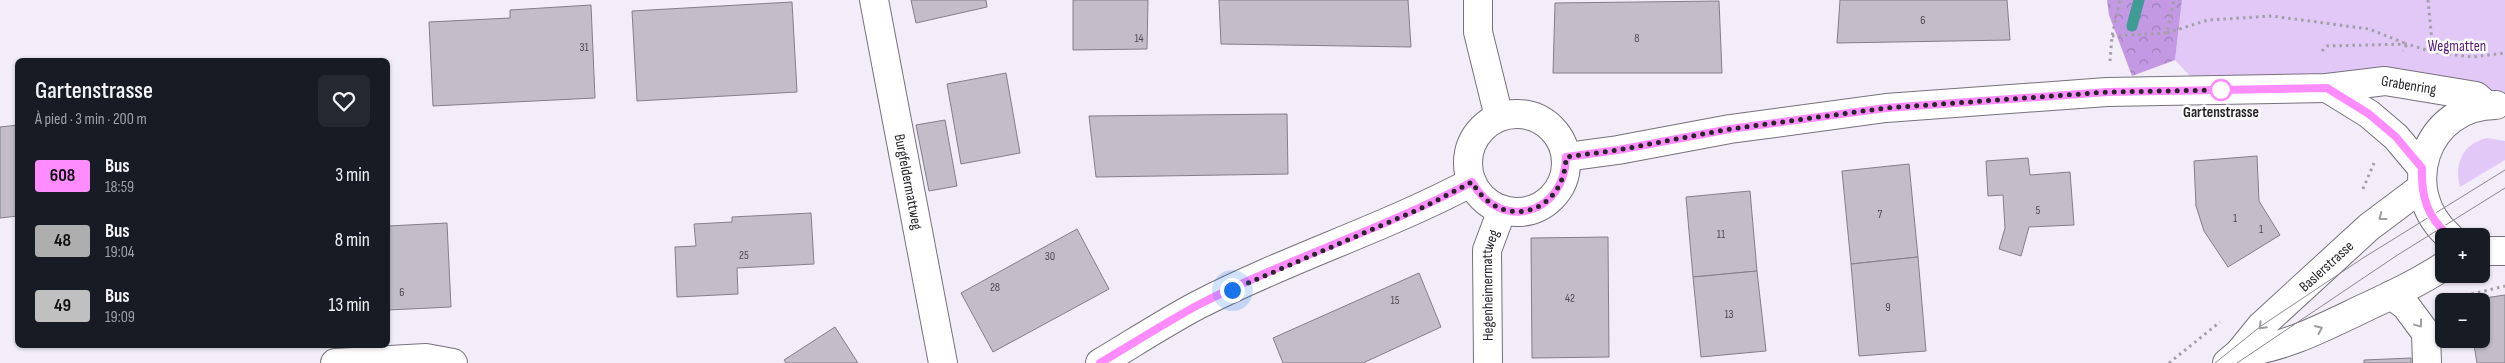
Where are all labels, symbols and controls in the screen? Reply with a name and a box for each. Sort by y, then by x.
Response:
house number: 6 [1920,13,1926,28]
house number: 14 [1134,31,1144,46]
house number: 8 [1634,31,1640,46]
park label: Wegmatten [2428,37,2486,56]
house number: 31 [579,40,589,55]
street label: Grabenring [2380,71,2438,99]
button: heart [318,75,370,127]
text: Gartenstrasse [35,76,153,105]
marker: Gartenstrasse [2210,79,2232,101]
place label: Gartenstrasse [2183,103,2259,122]
text: À pied · 3 min · 200 m [35,110,147,129]
street label: Burgfeldermattweg [890,132,927,231]
text: Bus [105,155,130,178]
text: 3 min [335,164,370,187]
text: 608 [50,165,75,186]
text: 18:59 [105,178,134,197]
house number: 5 [2036,203,2041,218]
house number: 7 [1878,207,1883,222]
house number: 1 [2233,211,2238,226]
one-way arrow [2378,211,2388,220]
text: Bus [105,220,130,243]
house number: 1 [2259,222,2264,237]
street label: Hegenheimermattweg [1477,227,1503,341]
house number: 11 [1717,227,1726,242]
map controls [2435,228,2490,348]
button: + [2435,228,2490,283]
text: 8 min [335,229,370,252]
text: 48 [54,230,71,251]
street label: Baslerstrasse [2295,236,2358,296]
text: 19:04 [105,243,135,262]
house number: 25 [739,248,749,263]
house number: 30 [1045,249,1055,264]
your location [1220,278,1245,303]
house number: 28 [990,280,1000,295]
text: Bus [105,285,130,308]
house number: 6 [399,285,405,300]
house number: 42 [1565,291,1575,306]
house number: 15 [1390,293,1400,308]
button: − [2435,293,2490,348]
text: 13 min [329,294,370,317]
text: 49 [54,295,71,316]
house number: 9 [1885,300,1891,315]
house number: 13 [1724,307,1734,322]
text: 19:09 [105,308,135,327]
one-way arrow [2414,318,2422,327]
one-way arrow [2259,320,2268,329]
one-way arrow [2314,325,2323,336]

